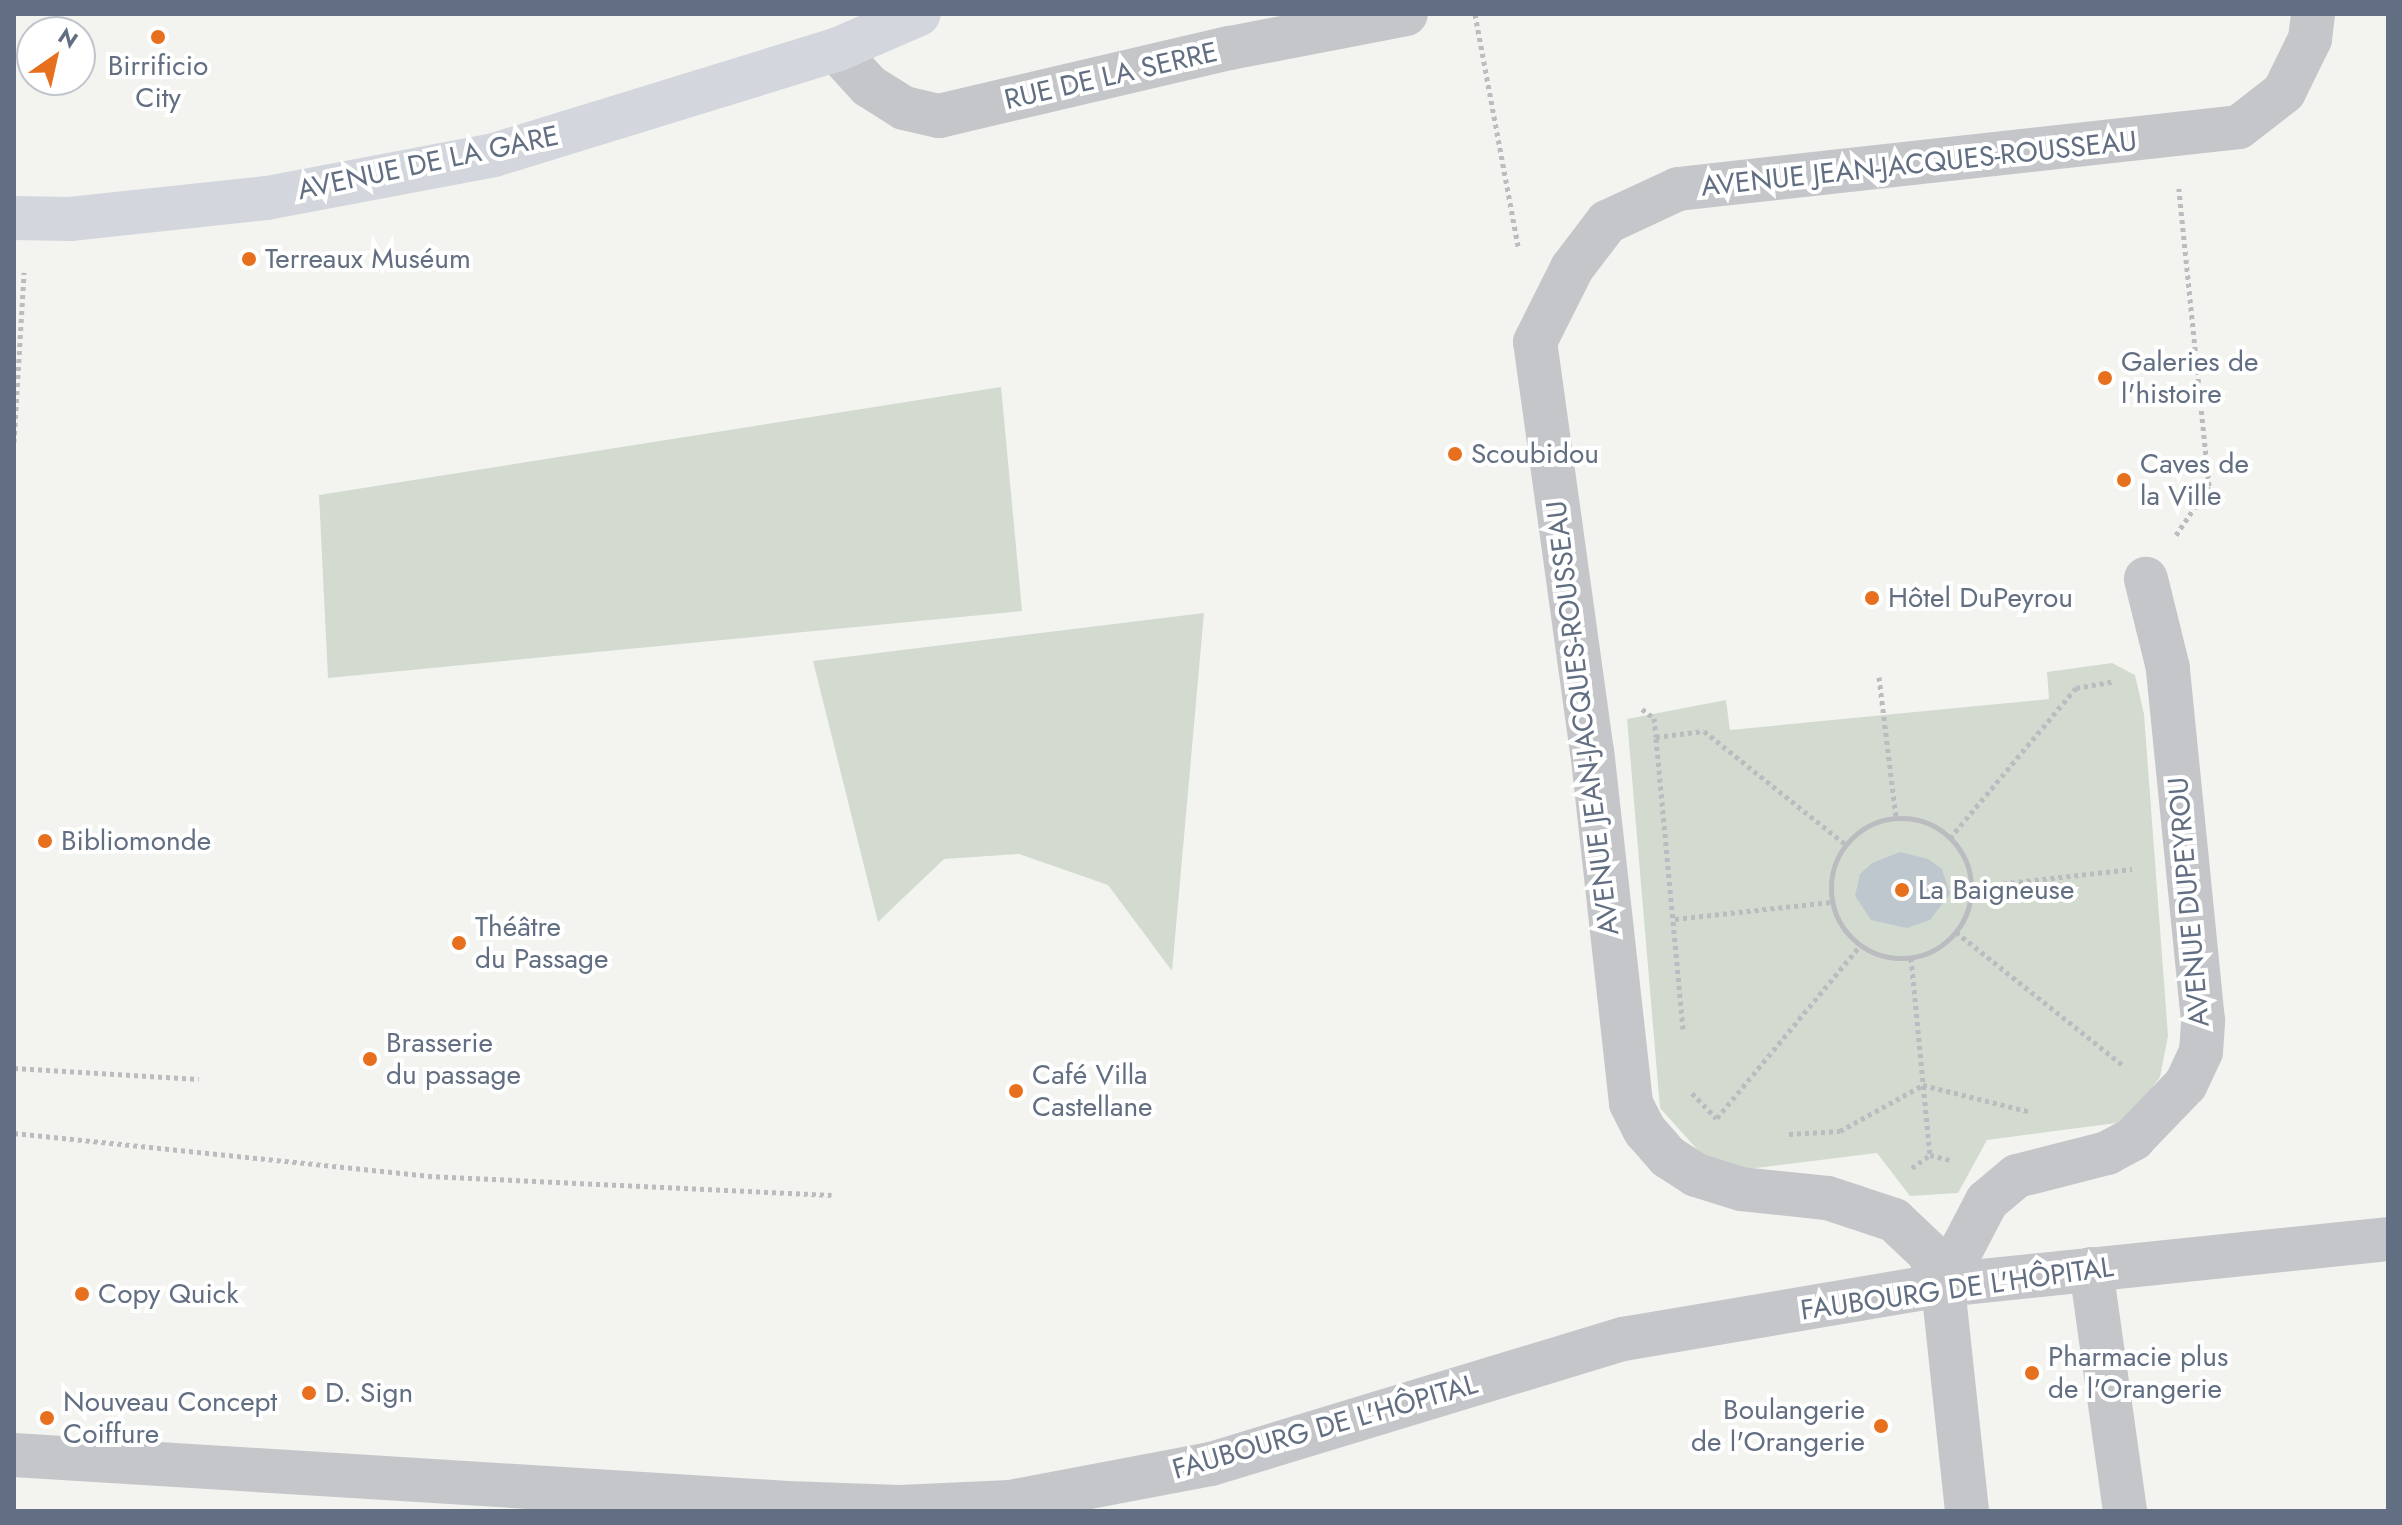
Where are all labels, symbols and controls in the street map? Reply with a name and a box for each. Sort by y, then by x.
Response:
north arrow [16,16,96,96]
text: N [52,20,84,56]
marker: Birrificio City [149,28,167,46]
street label: RUE DE LA SERRE [1001,35,1221,117]
place label: Birrificio City [108,49,208,115]
street label: AVENUE DE LA GARE [294,119,562,207]
street label: AVENUE JEAN-JACQUES-ROUSSEAU [1699,124,2139,204]
place label: Terreaux Muséum [265,242,471,276]
marker: Terreaux Muséum [240,250,258,268]
place label: Galeries de l'histoire [2121,345,2258,411]
marker: Galeries de l'histoire [2096,369,2114,387]
place label: Scoubidou [1471,437,1599,471]
marker: Scoubidou [1446,445,1464,463]
place label: Caves de la Ville [2140,447,2249,513]
marker: Caves de la Ville [2115,471,2133,489]
street label: AVENUE JEAN-JACQUES-ROUSSEAU [1540,499,1626,937]
place label: Hôtel DuPeyrou [1888,581,2073,615]
marker: Hôtel DuPeyrou [1863,589,1881,607]
street label: AVENUE DUPEYROU [2161,776,2217,1028]
place label: Bibliomonde [61,824,211,858]
marker: Bibliomonde [36,832,54,850]
place label: La Baigneuse [1918,873,2074,907]
marker: La Baigneuse [1893,881,1911,899]
place label: Théâtre du Passage [475,910,608,976]
marker: Théâtre du Passage [450,934,468,952]
place label: Brasserie du passage [386,1026,521,1092]
marker: Brasserie du passage [361,1050,379,1068]
place label: Café Villa Castellane [1032,1058,1153,1124]
marker: Café Villa Castellane [1007,1082,1025,1100]
street label: FAUBOURG DE L'HÔPITAL [1798,1250,2116,1328]
place label: Copy Quick [98,1277,239,1311]
marker: Copy Quick [73,1285,91,1303]
place label: Pharmacie plus de l'Orangerie [2048,1340,2228,1406]
marker: Pharmacie plus de l'Orangerie [2023,1364,2041,1382]
street label: FAUBOURG DE L'HÔPITAL [1169,1367,1481,1487]
place label: D. Sign [325,1376,413,1410]
marker: D. Sign [300,1384,318,1402]
place label: Nouveau Concept Coiffure [63,1385,277,1451]
place label: Boulangerie de l'Orangerie [1691,1393,1865,1459]
marker: Nouveau Concept Coiffure [38,1409,56,1427]
marker: Boulangerie de l'Orangerie [1872,1417,1890,1435]

